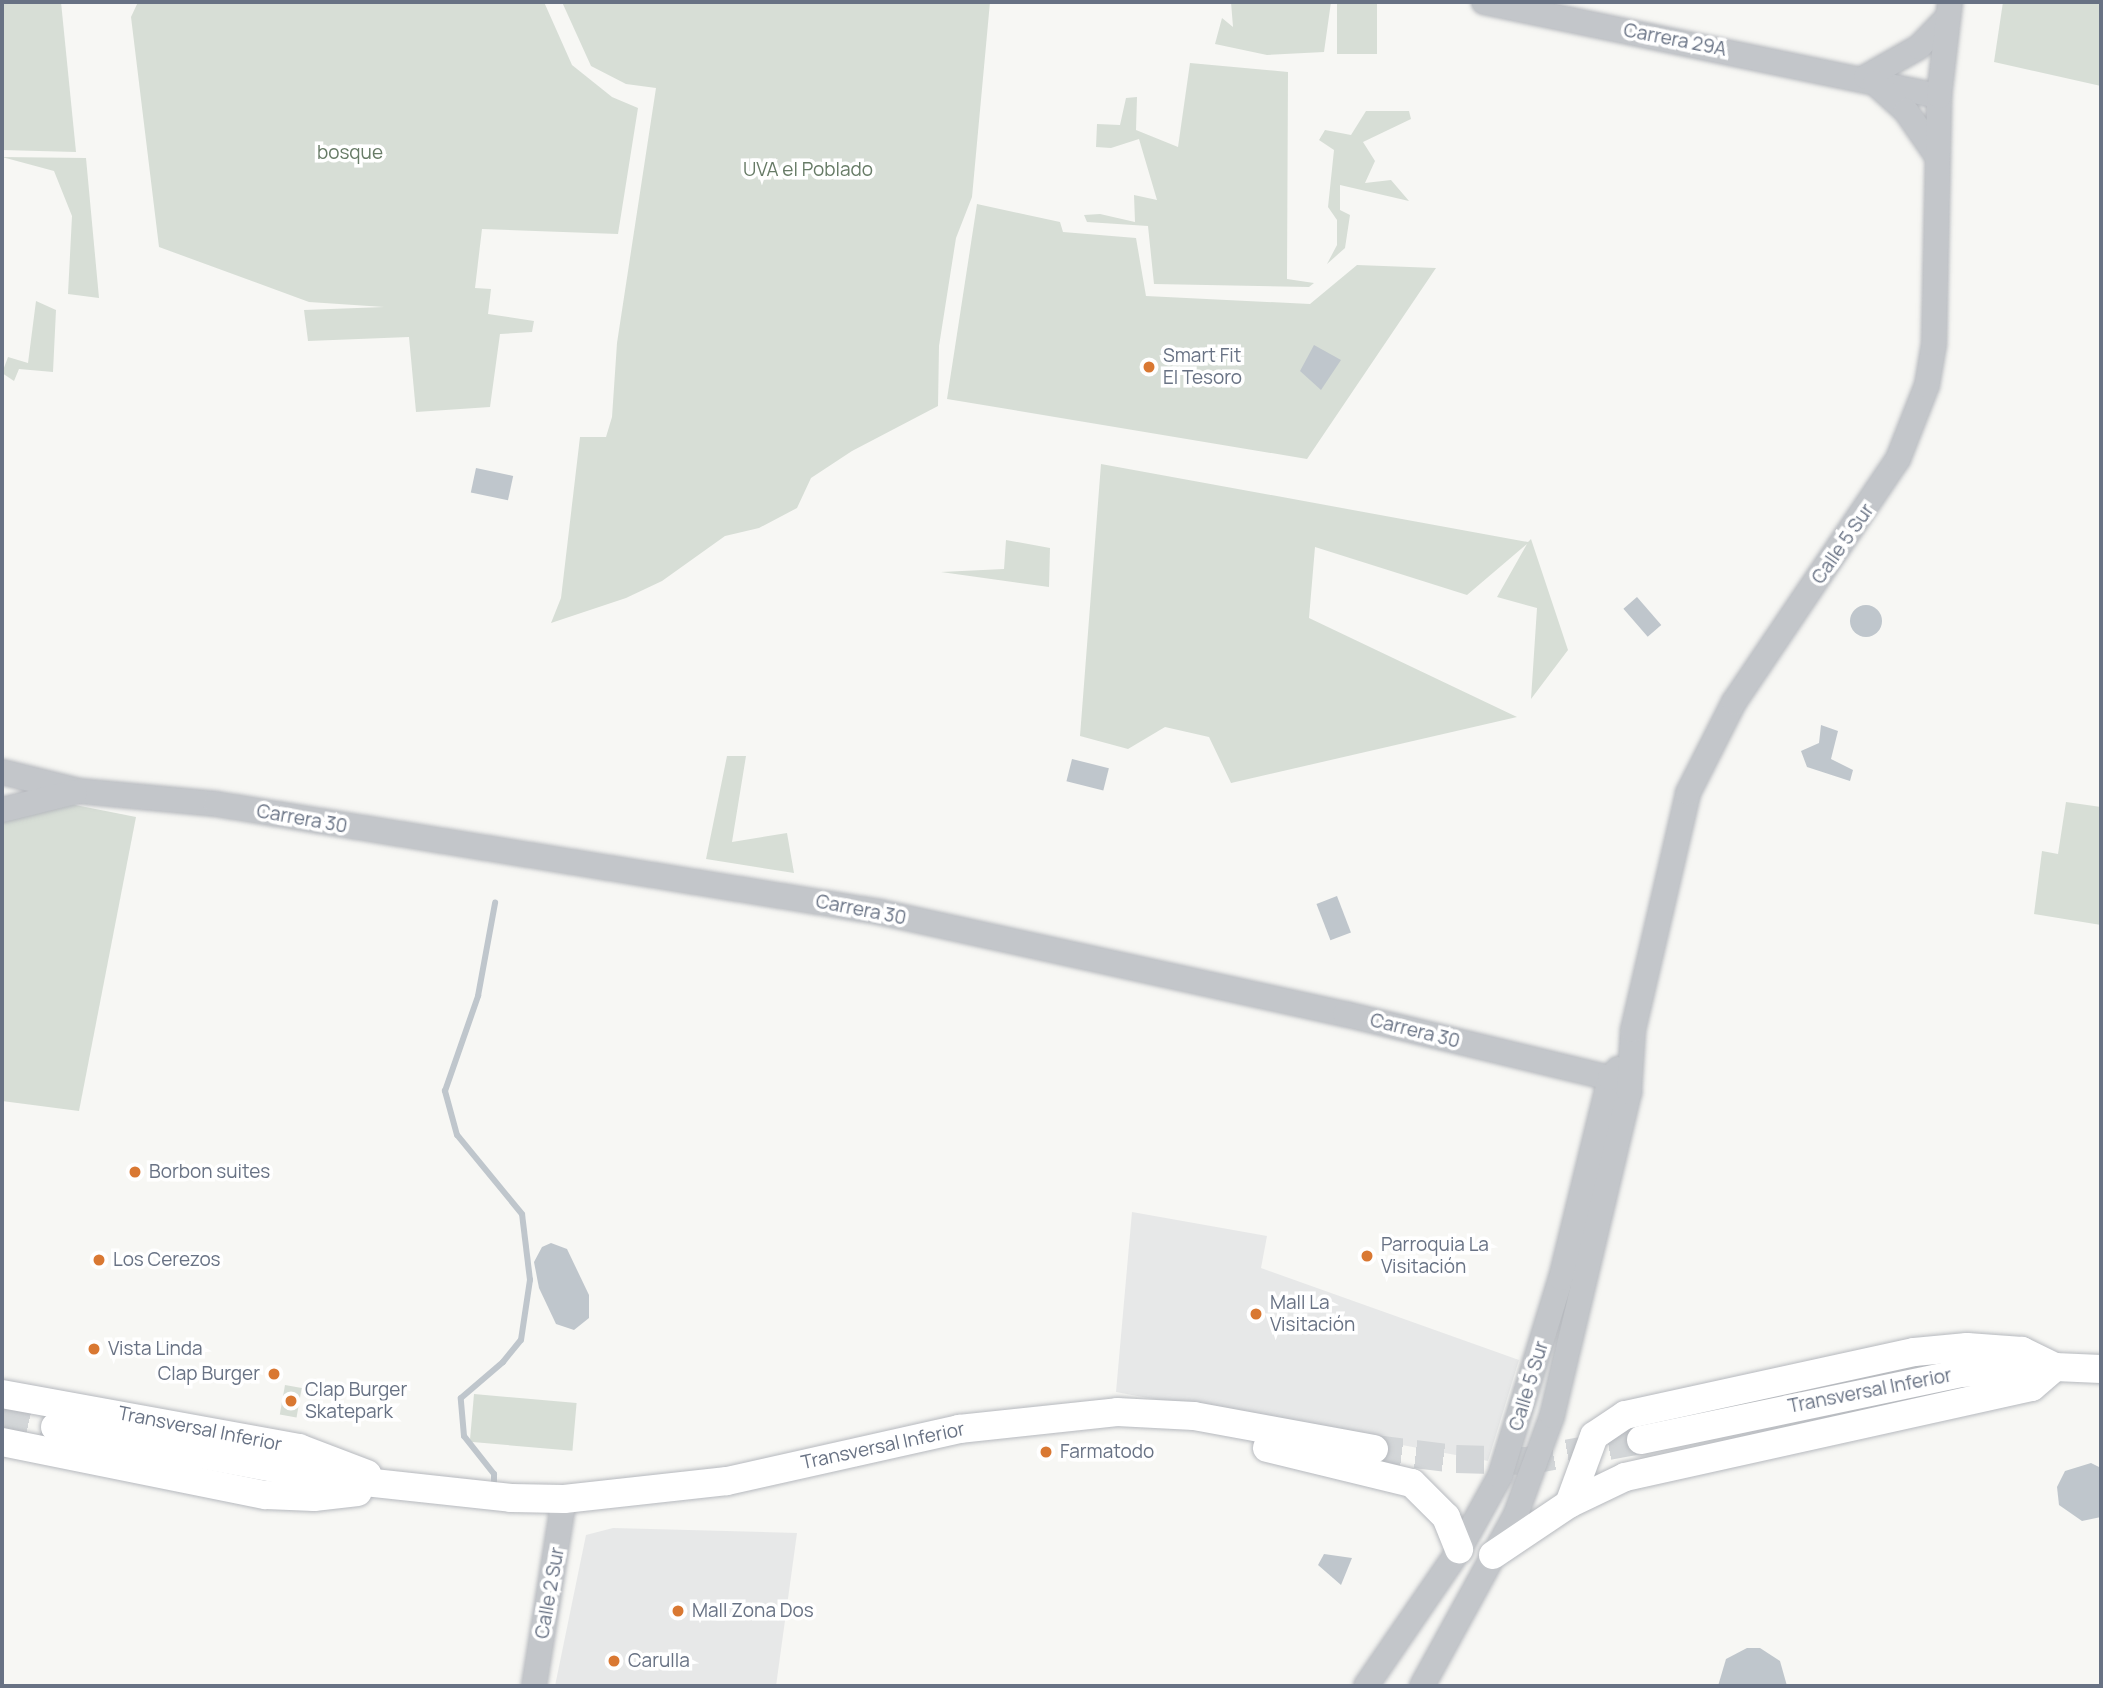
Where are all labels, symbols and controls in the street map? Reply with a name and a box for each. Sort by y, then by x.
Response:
street label: Carrera 29A [1622,19,1728,61]
park label: bosque [317,142,383,164]
park label: UVA el Poblado [743,159,873,181]
place label: Smart Fit El Tesoro [1163,345,1242,389]
marker: Smart Fit El Tesoro [1141,359,1157,375]
street label: Calle 5 Sur [1807,500,1879,588]
street label: Carrera 30 [255,800,349,838]
street label: Carrera 30 [814,890,908,930]
street label: Carrera 30 [1368,1009,1462,1053]
place label: Borbon suites [149,1161,270,1183]
marker: Borbon suites [127,1164,143,1180]
place label: Parroquia La Visitación [1381,1234,1489,1278]
marker: Parroquia La Visitación [1359,1248,1375,1264]
place label: Los Cerezos [113,1249,221,1271]
marker: Los Cerezos [91,1252,107,1268]
place label: Mall La Visitación [1270,1292,1355,1336]
marker: Mall La Visitación [1248,1306,1264,1322]
place label: Vista Linda [108,1338,203,1360]
street label: Calle 5 Sur [1505,1338,1553,1434]
marker: Vista Linda [86,1341,102,1357]
place label: Clap Burger [158,1363,260,1385]
street label: Transversal Inferior [1786,1364,1954,1418]
marker: Clap Burger [266,1366,282,1382]
place label: Clap Burger Skatepark [305,1379,407,1423]
marker: Clap Burger Skatepark [283,1393,299,1409]
street label: Transversal Inferior [116,1402,284,1456]
street label: Transversal Inferior [799,1418,967,1474]
place label: Farmatodo [1060,1441,1154,1463]
marker: Farmatodo [1038,1444,1054,1460]
street label: Calle 2 Sur [531,1546,569,1640]
place label: Mall Zona Dos [692,1600,814,1622]
marker: Mall Zona Dos [670,1603,686,1619]
place label: Carulla [628,1650,690,1672]
marker: Carulla [606,1653,622,1669]

